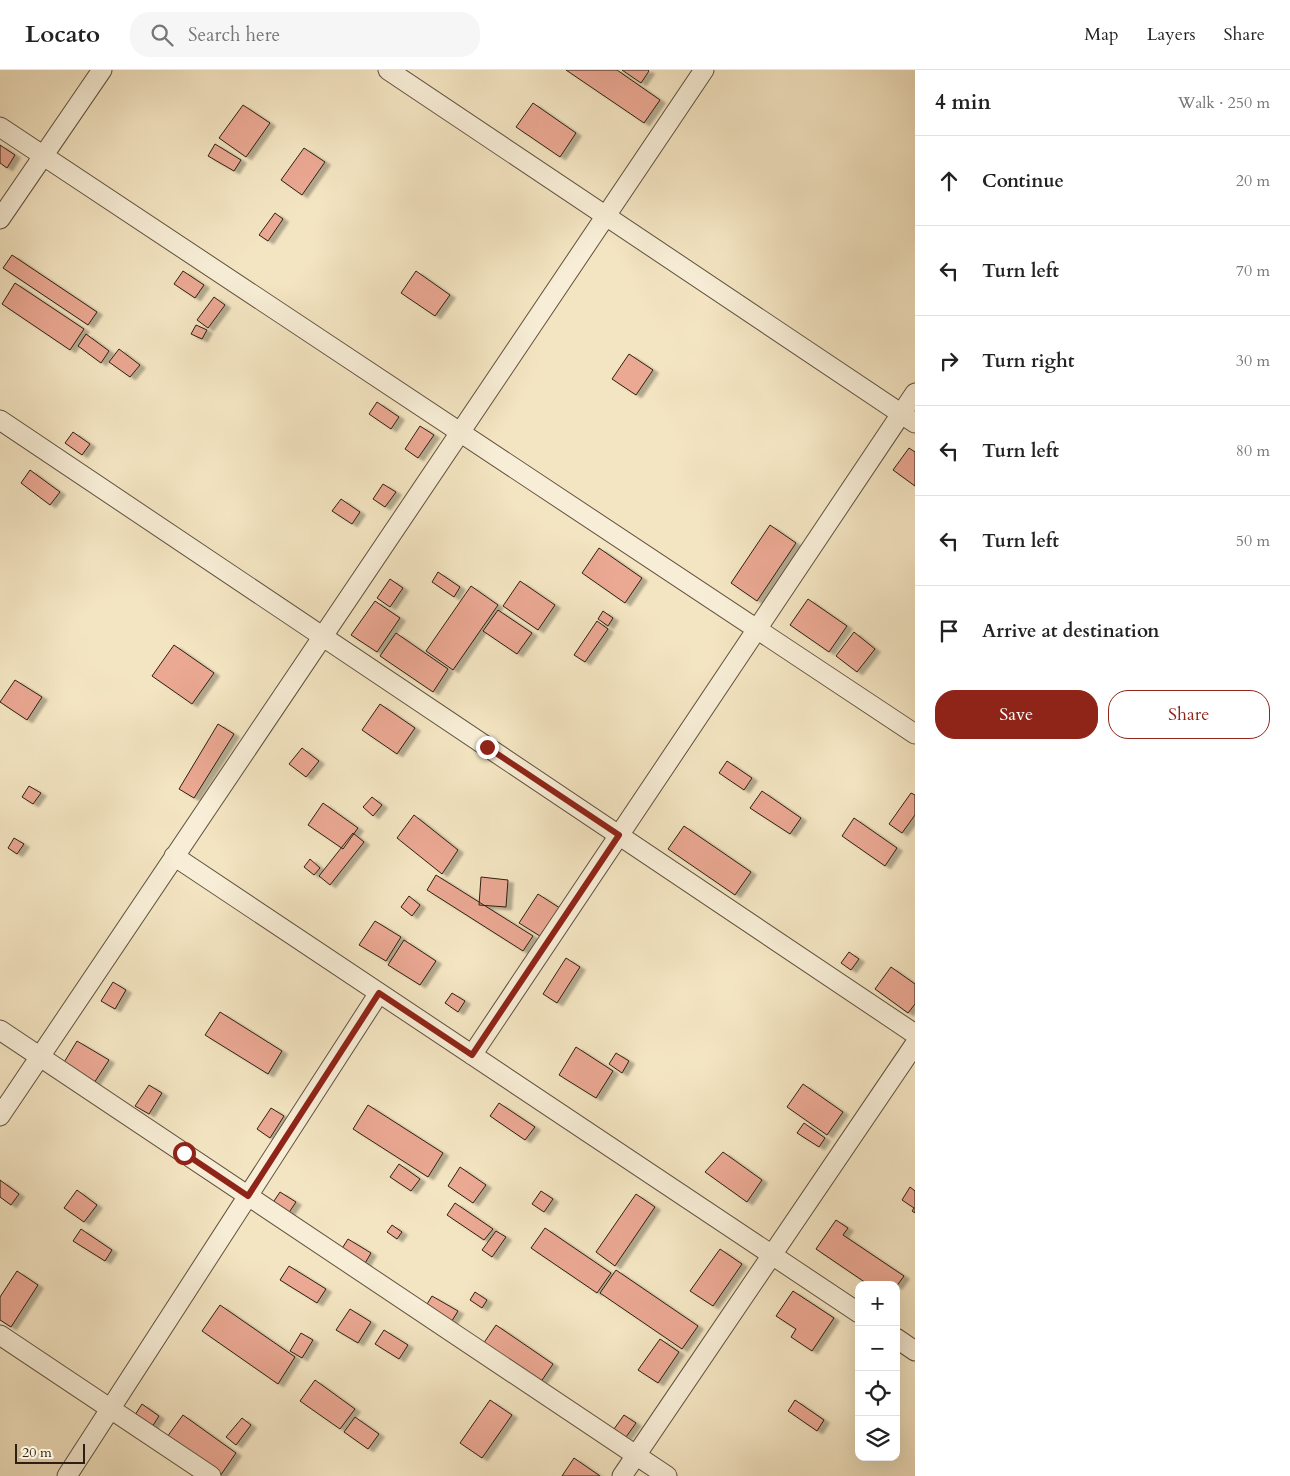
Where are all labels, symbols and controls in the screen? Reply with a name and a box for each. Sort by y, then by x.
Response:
search box [130,12,480,57]
text: Locato [25,18,100,51]
icon: search [148,21,176,49]
text: Search here [188,22,280,48]
text: Map [1084,22,1119,47]
text: Layers [1147,22,1196,47]
text: Share [1224,22,1265,47]
text: 4 min [935,88,991,117]
text: Walk · 250 m [1178,92,1270,114]
icon: ahead [935,167,963,195]
text: Continue [982,168,1064,194]
text: 20 m [1236,170,1270,192]
icon: left [935,257,963,285]
text: Turn left [982,258,1059,284]
text: 70 m [1236,260,1270,282]
icon: right [935,347,963,375]
text: Turn right [982,348,1074,374]
text: 30 m [1236,350,1270,372]
icon: left [935,437,963,465]
text: Turn left [982,438,1059,464]
text: 80 m [1236,440,1270,462]
icon: left [935,527,963,555]
text: Turn left [982,528,1059,554]
text: 50 m [1236,530,1270,552]
icon: arrive [935,617,963,645]
text: Arrive at destination [982,618,1159,644]
button: Save [935,690,1098,739]
button: Share [1108,690,1270,739]
route end [476,736,499,759]
route start [173,1142,196,1165]
map controls [855,1281,900,1461]
button: + [855,1281,900,1326]
button: − [855,1326,900,1371]
button: locate [855,1371,900,1416]
button: layers [855,1416,900,1461]
scale bar [15,1441,85,1464]
text: 20 m [22,1443,52,1462]

